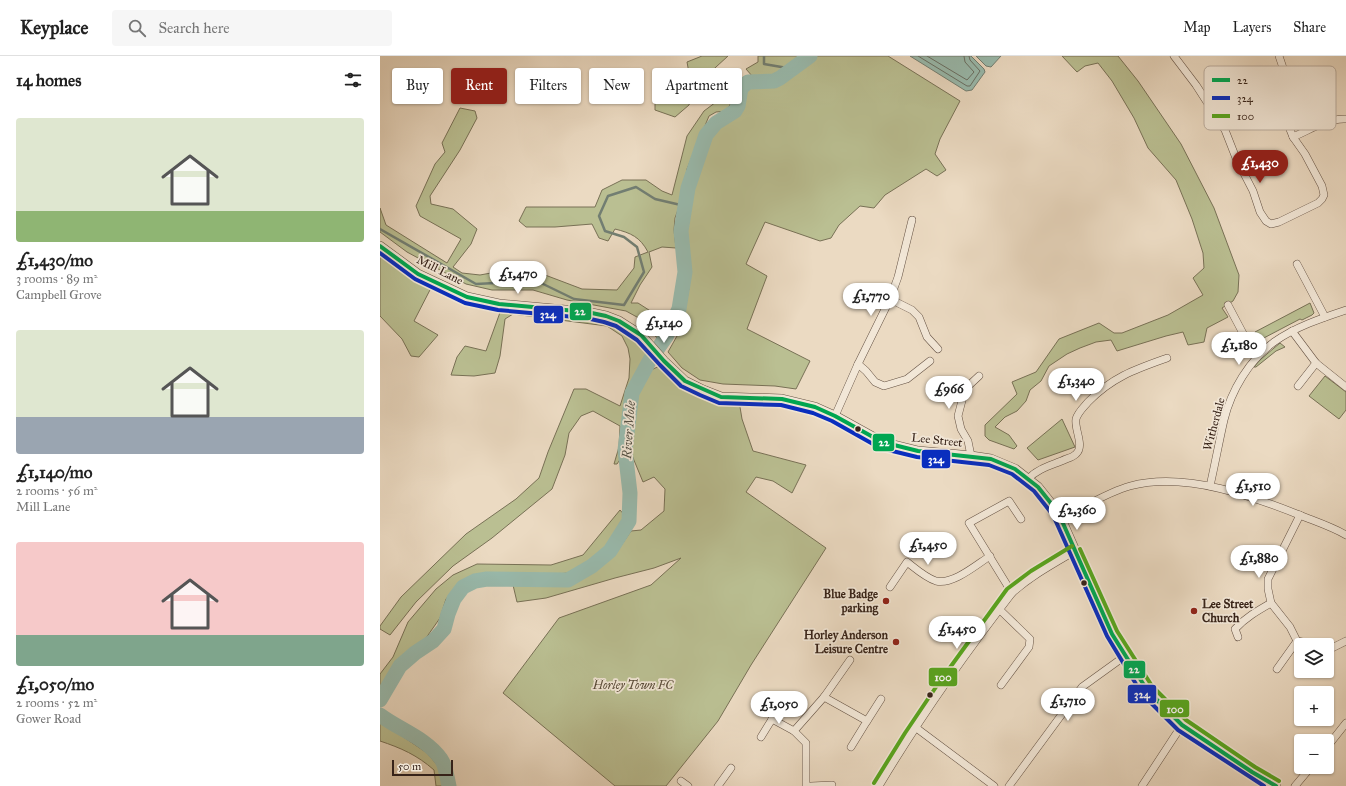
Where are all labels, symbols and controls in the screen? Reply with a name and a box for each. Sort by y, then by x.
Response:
search box [112,10,392,46]
text: Keyplace [20,16,88,39]
icon: search [126,17,148,39]
text: Search here [158,19,229,37]
text: Map [1183,19,1211,36]
text: Layers [1233,19,1271,36]
text: Share [1293,19,1326,36]
legend [1204,66,1336,130]
chip: Buy [392,68,443,104]
chip: Rent [451,68,507,104]
chip: Filters [515,68,581,104]
chip: New [589,68,644,104]
chip: Apartment [652,68,742,104]
icon: filters [342,69,364,91]
text: 14 homes [16,70,81,91]
text: 22 [1237,74,1248,87]
text: 324 [1237,92,1254,105]
text: 100 [1237,110,1254,123]
icon: home [154,144,226,216]
pin: £1,430 [1227,150,1293,184]
text: £1,430 [1241,155,1279,171]
text: £1,430/mo [16,250,93,271]
street label: Mill Lane [414,252,466,288]
pin: £1,470 [485,261,551,295]
text: £1,470 [499,266,537,282]
text: 3 rooms · 89 m² [16,271,98,287]
pin: £1,770 [838,283,904,317]
text: Campbell Grove [16,287,102,303]
text: £1,770 [852,288,890,304]
line badge: 22 [569,302,592,321]
line badge: 324 [533,305,564,324]
text: 22 [575,305,586,318]
text: 324 [540,308,557,322]
pin: £1,140 [631,310,697,344]
text: £1,140 [645,315,683,331]
pin: £1,180 [1206,332,1272,366]
text: £1,180 [1220,337,1258,353]
icon: home [154,356,226,428]
pin: £1,340 [1043,368,1109,402]
text: £1,340 [1057,373,1095,389]
pin: £966 [925,376,973,410]
text: £966 [934,381,964,397]
street label: Witherdale [1200,396,1228,452]
water label: River Mole [619,399,639,461]
unlabelled marker [853,424,863,434]
street label: Lee Street [911,430,964,450]
line badge: 22 [872,433,895,452]
text: 22 [879,436,890,449]
line badge: 324 [921,449,951,469]
text: 324 [928,453,945,467]
text: £1,140/mo [16,462,93,483]
pin: £1,510 [1220,473,1286,507]
text: £1,510 [1235,478,1271,494]
text: 2 rooms · 56 m² [16,483,98,499]
pin: £2,360 [1044,497,1110,531]
text: Mill Lane [16,499,70,515]
text: £2,360 [1058,502,1096,518]
pin: £1,450 [895,532,961,566]
text: £1,450 [909,537,947,553]
pin: £1,880 [1226,545,1292,579]
text: £1,880 [1240,550,1278,566]
icon: home [154,568,226,640]
unlabelled marker [1079,578,1089,588]
place label: Blue Badge parking [823,587,878,616]
marker: Blue Badge parking [881,596,891,606]
place label: Lee Street Church [1202,597,1254,625]
marker: Lee Street Church [1189,606,1199,616]
pin: £1,450 [924,616,990,650]
text: £1,450 [938,621,976,637]
place label: Horley Anderson Leisure Centre [804,628,889,656]
marker: Horley Anderson Leisure Centre [891,637,901,647]
map controls [1294,638,1334,774]
button: layers [1294,638,1334,678]
line badge: 22 [1123,660,1146,679]
text: 22 [1129,663,1140,676]
line badge: 100 [928,667,958,687]
text: 100 [934,671,952,684]
text: £1,050/mo [16,674,94,695]
park label: Horley Town FC [592,678,674,692]
line badge: 324 [1127,684,1157,704]
button: + [1294,686,1334,726]
pin: £1,710 [1035,688,1101,722]
text: 324 [1134,688,1151,702]
unlabelled marker [925,690,935,700]
pin: £1,050 [746,691,812,725]
text: £1,710 [1050,693,1086,709]
text: 2 rooms · 52 m² [16,695,97,711]
text: £1,050 [760,696,798,712]
line badge: 100 [1159,699,1190,718]
text: 100 [1166,703,1184,716]
text: Gower Road [16,711,81,727]
button: − [1294,734,1334,774]
scale bar [392,758,453,777]
text: 50 m [398,760,421,773]

